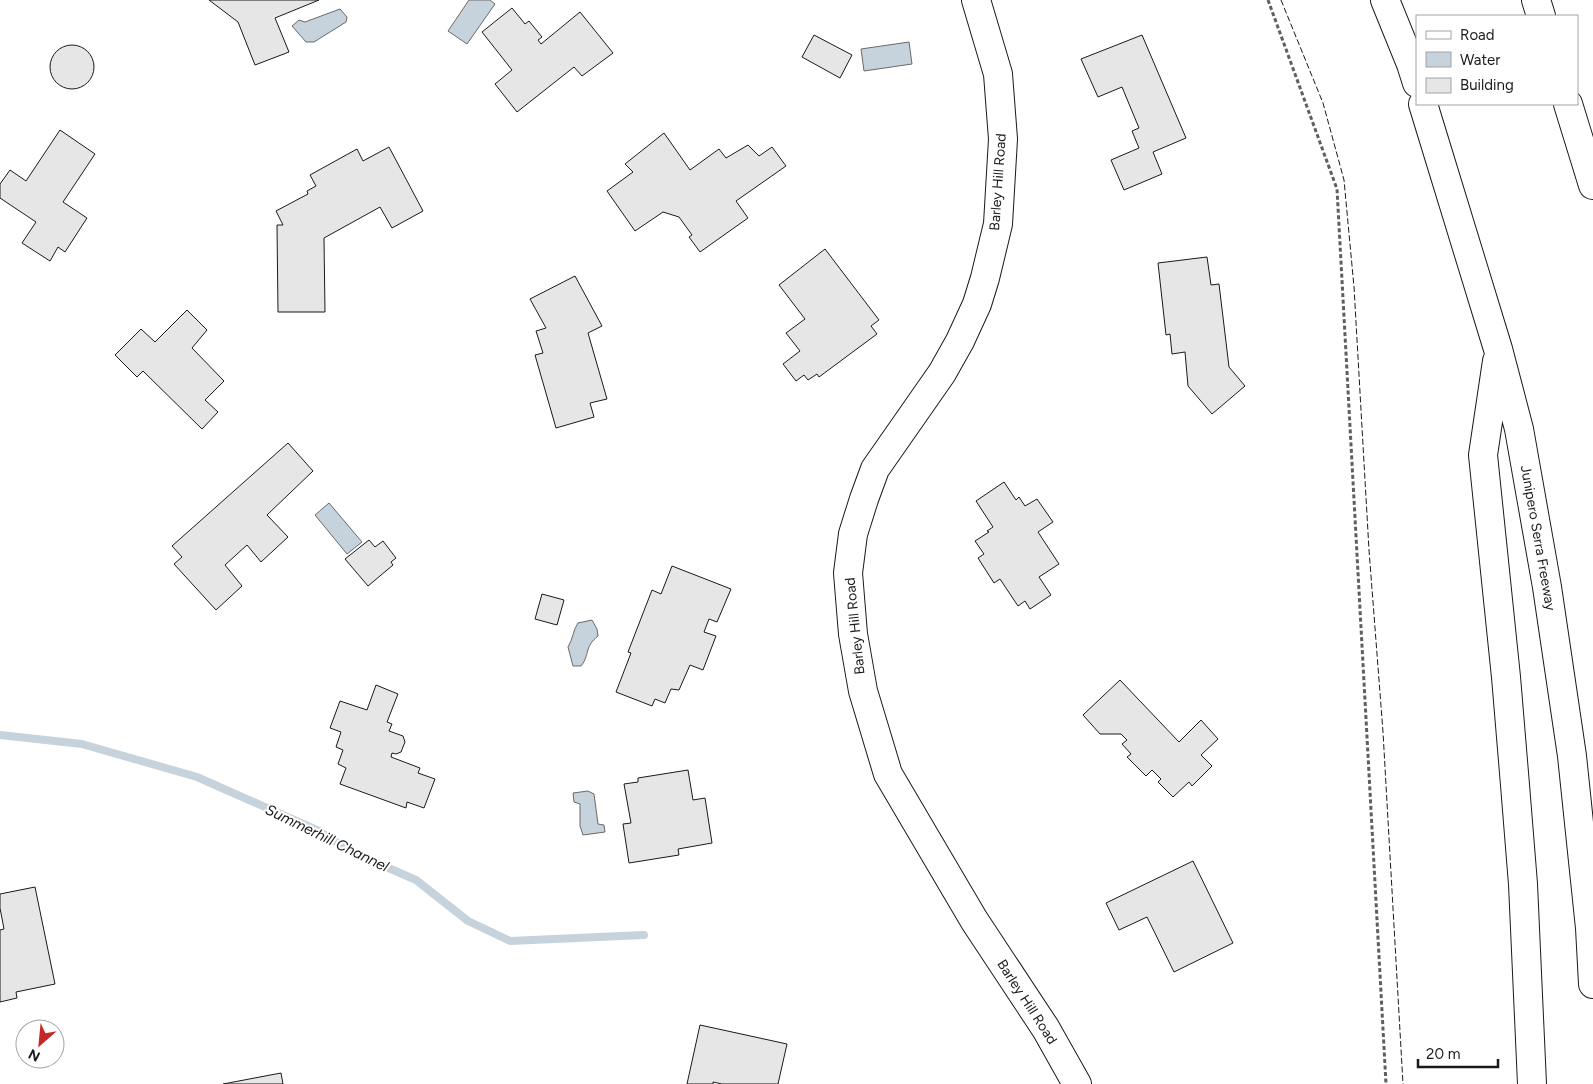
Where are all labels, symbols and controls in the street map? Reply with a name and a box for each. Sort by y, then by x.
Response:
legend [1416,15,1578,105]
text: Road [1460,26,1495,44]
text: Water [1460,51,1500,69]
text: Building [1460,76,1514,94]
street label: Barley Hill Road [986,133,1010,231]
street label: Junipero Serra Freeway [1517,464,1559,613]
street label: Barley Hill Road [841,577,869,675]
water label: Summerhill Channel [262,800,392,876]
street label: Barley Hill Road [993,957,1061,1047]
north arrow [15,1019,65,1069]
scale bar [1418,1036,1498,1068]
text: N [26,1045,43,1065]
text: 20 m [1426,1045,1460,1063]

